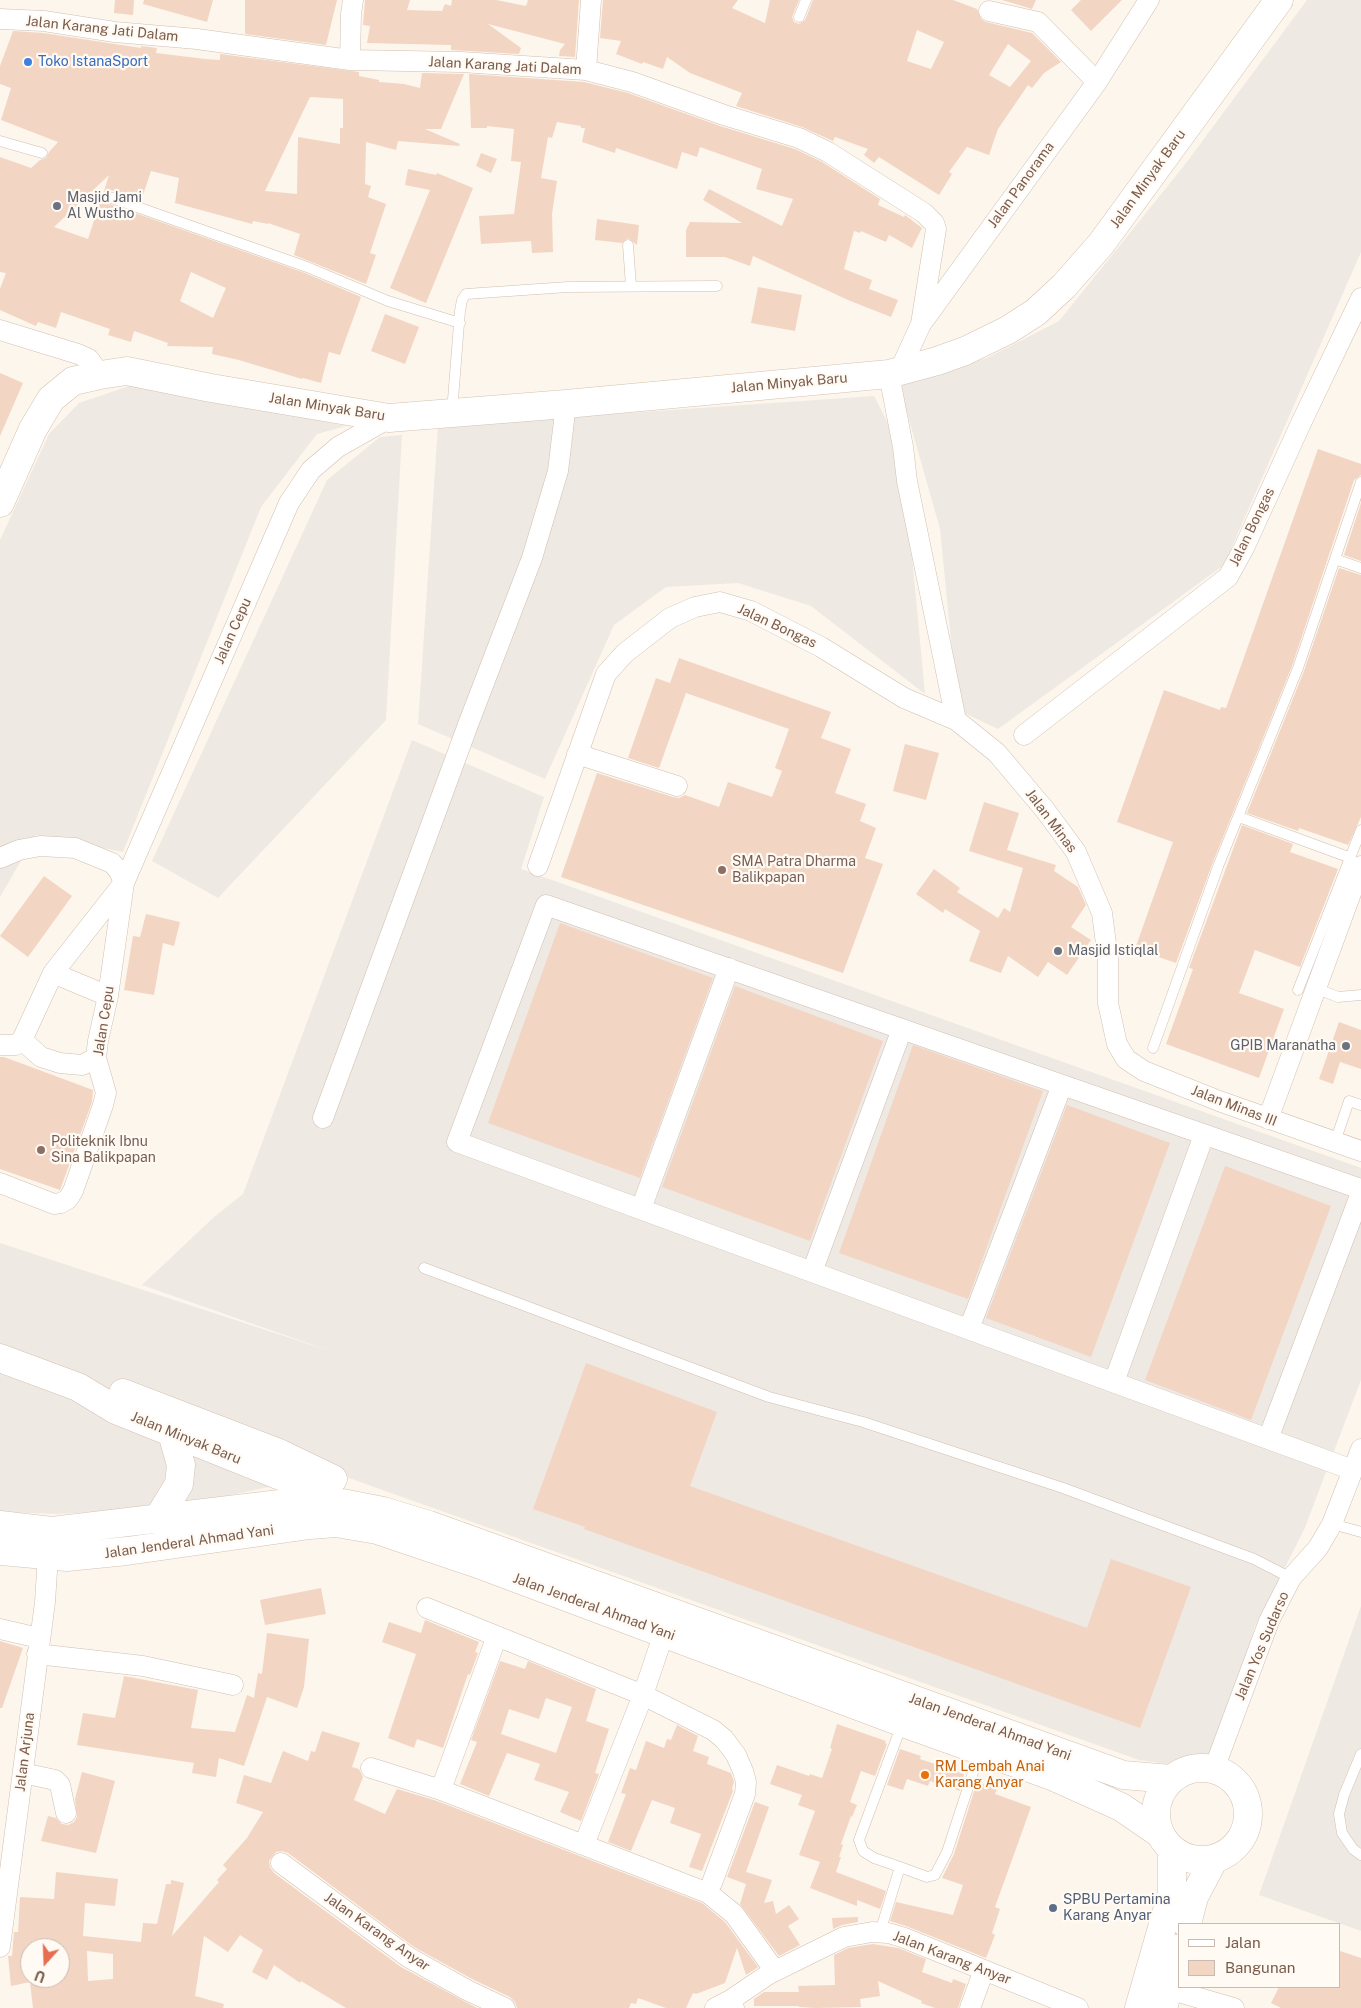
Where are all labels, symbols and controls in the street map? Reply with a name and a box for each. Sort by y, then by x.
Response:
street label: Jalan Karang Jati Dalam [25,13,179,45]
place label: Toko IstanaSport [38,54,148,70]
street label: Jalan Karang Jati Dalam [428,54,582,78]
marker: Toko IstanaSport [22,56,34,68]
street label: Jalan Minyak Baru [1107,127,1189,231]
street label: Jalan Panorama [984,139,1058,231]
place label: Masjid Jami Al Wustho [67,190,142,222]
marker: Masjid Jami Al Wustho [51,200,63,212]
street label: Jalan Minyak Baru [730,370,848,396]
street label: Jalan Minyak Baru [268,390,386,424]
street label: Jalan Bongas [1226,485,1278,569]
street label: Jalan Cepu [211,595,255,667]
street label: Jalan Bongas [735,600,819,652]
street label: Jalan Minas [1022,786,1080,856]
place label: SMA Patra Dharma Balikpapan [732,854,856,886]
marker: SMA Patra Dharma Balikpapan [716,864,728,876]
place label: Masjid Istiqlal [1068,943,1158,959]
marker: Masjid Istiqlal [1052,945,1064,957]
street label: Jalan Cepu [90,985,118,1057]
place label: GPIB Maranatha [1230,1038,1336,1054]
marker: GPIB Maranatha [1340,1040,1352,1052]
street label: Jalan Minas III [1189,1082,1279,1130]
place label: Politeknik Ibnu Sina Balikpapan [51,1134,156,1166]
marker: Politeknik Ibnu Sina Balikpapan [35,1144,47,1156]
street label: Jalan Minyak Baru [128,1408,244,1468]
street label: Jalan Jenderal Ahmad Yani [103,1522,275,1562]
street label: Jalan Jenderal Ahmad Yani [511,1570,677,1644]
street label: Jalan Yos Sudarso [1231,1589,1293,1703]
street label: Jalan Jenderal Ahmad Yani [907,1690,1073,1764]
street label: Jalan Arjuna [12,1711,38,1793]
place label: RM Lembah Anai Karang Anyar [935,1759,1045,1791]
marker: RM Lembah Anai Karang Anyar [919,1769,931,1781]
street label: Jalan Karang Anyar [321,1889,433,1975]
place label: SPBU Pertamina Karang Anyar [1063,1892,1170,1924]
marker: SPBU Pertamina Karang Anyar [1047,1902,1059,1914]
legend [1178,1923,1341,1988]
street label: Jalan Karang Anyar [891,1928,1013,1988]
text: Jalan [1225,1934,1261,1951]
north arrow [20,1938,70,1988]
text: Bangunan [1225,1959,1296,1976]
text: U [33,1967,48,1985]

